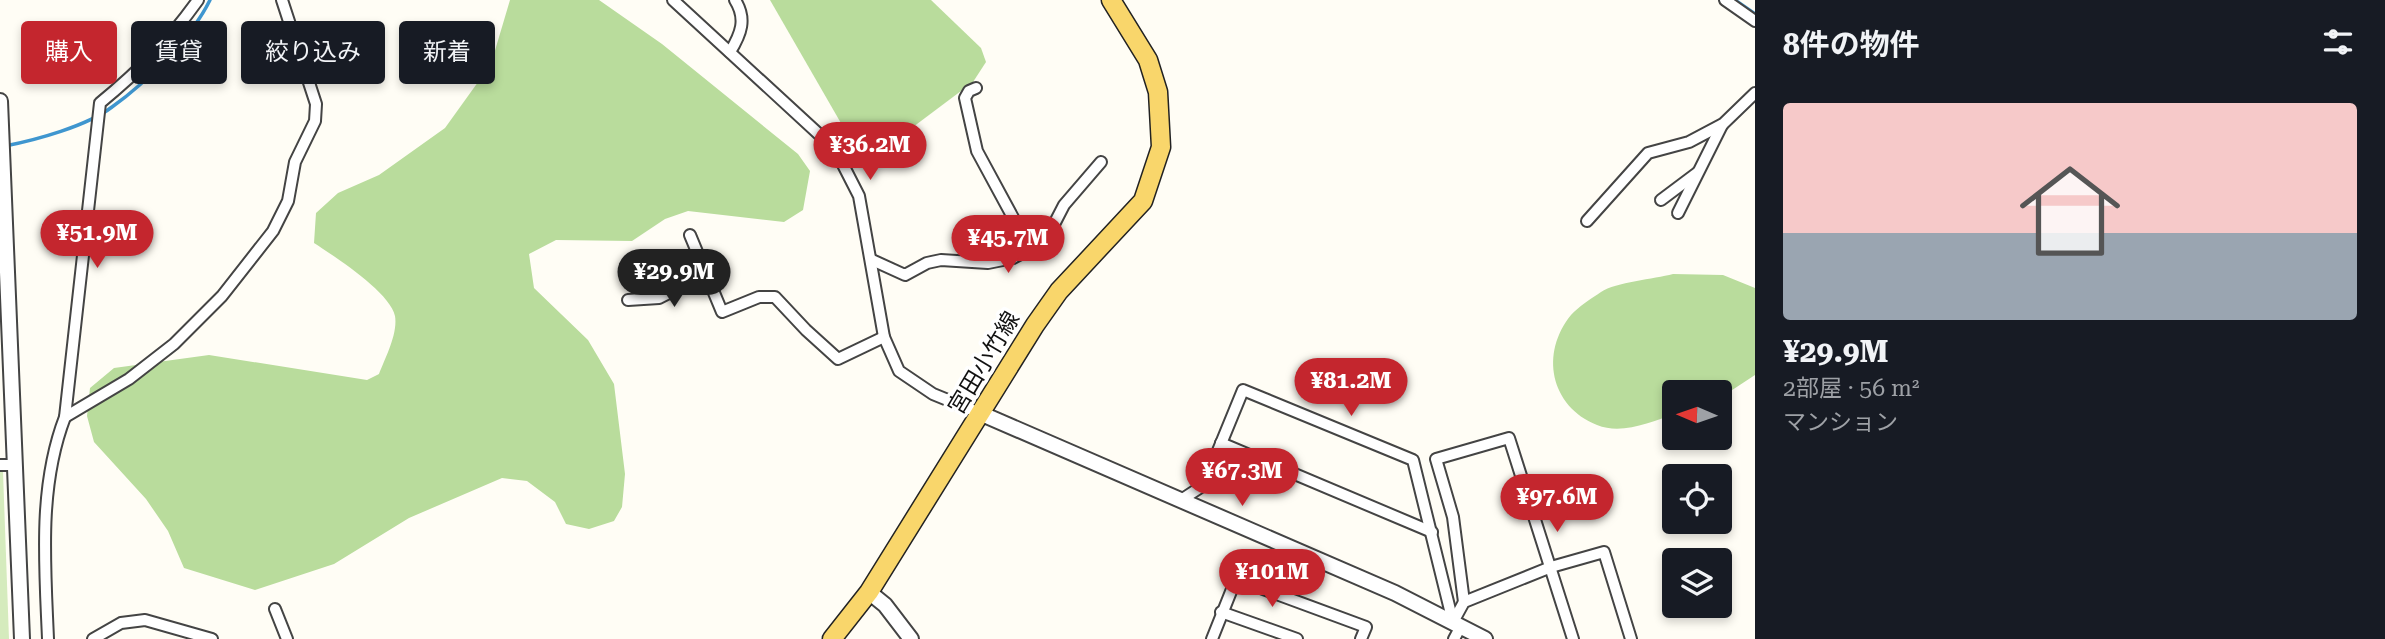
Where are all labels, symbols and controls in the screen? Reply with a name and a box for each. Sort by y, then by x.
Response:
chip: 購入 [21,21,117,84]
chip: 賃貸 [131,21,227,84]
chip: 絞り込み [241,21,385,84]
chip: 新着 [399,21,495,84]
icon: filters [2319,23,2357,61]
text: 8件の物件 [1783,27,1920,62]
pin: ¥36.2M [813,122,927,182]
text: ¥36.2M [830,131,910,158]
icon: home [2007,148,2133,274]
pin: ¥51.9M [40,210,154,270]
pin: ¥45.7M [951,216,1065,275]
text: ¥51.9M [57,219,137,246]
text: ¥45.7M [968,224,1048,251]
pin: ¥29.9M [617,250,731,309]
text: ¥29.9M [634,258,714,285]
street label: 宮田小竹線 [943,307,1025,419]
text: ¥29.9M [1783,334,1889,369]
pin: ¥81.2M [1294,358,1408,418]
text: ¥81.2M [1311,367,1391,394]
text: 2部屋 · 56 m² [1783,375,1919,402]
north arrow [1662,380,1732,450]
map controls [1662,380,1732,618]
text: マンション [1783,409,1898,436]
pin: ¥67.3M [1185,448,1299,508]
text: ¥67.3M [1202,457,1282,484]
button: locate [1662,464,1732,534]
pin: ¥97.6M [1500,475,1614,534]
text: ¥97.6M [1517,483,1597,510]
button: layers [1662,548,1732,618]
pin: ¥101M [1223,550,1321,609]
text: ¥101M [1235,558,1309,585]

